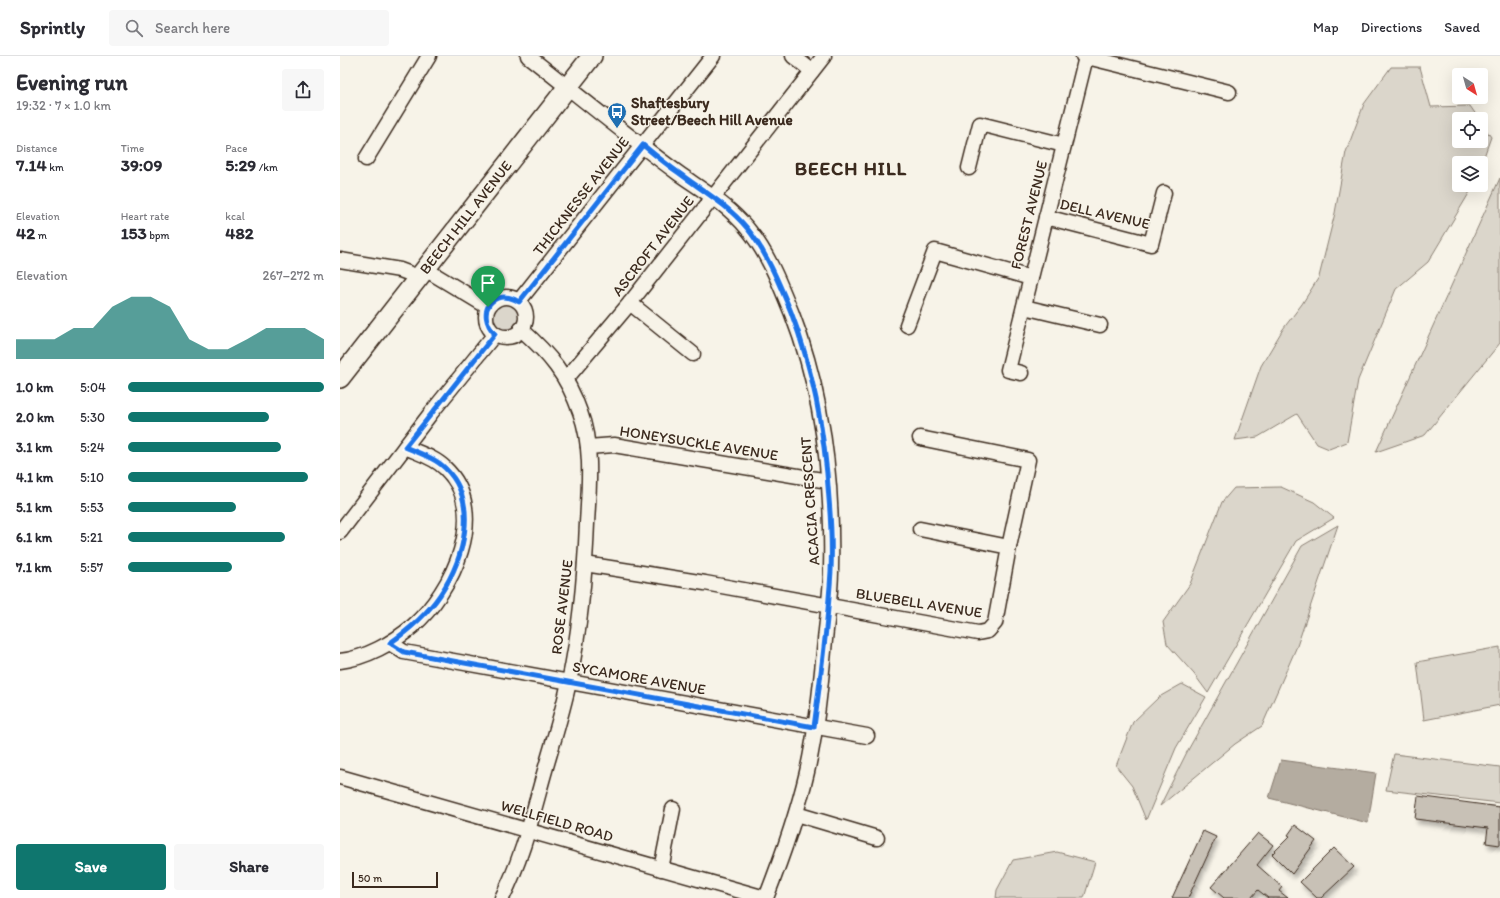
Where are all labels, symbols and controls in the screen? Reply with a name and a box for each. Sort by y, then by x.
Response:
search box [109,10,389,46]
text: Sprintly [20,16,85,39]
icon: search [123,17,145,39]
text: Search here [155,19,230,37]
text: Map [1313,19,1339,36]
text: Directions [1361,19,1422,36]
text: Saved [1444,19,1480,36]
north arrow [1452,68,1488,104]
map controls [1452,68,1488,192]
text: Evening run [16,69,128,96]
button: share [282,69,324,111]
place label: Shaftesbury Street/Beech Hill Avenue [631,94,793,129]
text: 19:32 · 7 × 1.0 km [16,98,111,113]
bus stop icon: Shaftesbury Street/Beech Hill Avenue [606,101,628,129]
button: locate [1452,112,1488,148]
street label: THICKNESSE AVENUE [529,133,633,259]
text: Distance [16,142,57,155]
text: Time [121,142,144,155]
text: Pace [225,142,247,155]
text: 7.14 [16,155,47,175]
text: 39:09 [121,155,162,175]
text: 5:29 [225,155,256,175]
button: layers [1452,156,1488,192]
street label: BEECH HILL AVENUE [416,157,516,278]
district label: BEECH HILL [795,157,907,180]
street label: FOREST AVENUE [1007,159,1051,271]
text: km [47,161,64,174]
text: /km [256,161,278,174]
street label: ASCROFT AVENUE [608,192,698,300]
street label: DELL AVENUE [1058,195,1152,233]
text: Elevation [16,210,60,223]
text: Heart rate [121,210,169,223]
text: kcal [225,210,245,223]
text: 42 [16,223,35,243]
text: 153 [121,223,147,243]
text: 482 [225,223,254,243]
text: m [35,229,47,242]
text: bpm [147,229,170,242]
pin [471,266,505,307]
text: Elevation [16,268,68,283]
text: 267–272 m [263,268,324,283]
icon: arrive [477,272,499,294]
text: 1.0 km [16,380,53,395]
text: 5:04 [80,380,106,395]
text: 2.0 km [16,410,54,425]
text: 5:30 [80,410,105,425]
street label: HONEYSUCKLE AVENUE [618,422,780,464]
street label: ACACIA CRESCENT [796,435,823,566]
text: 3.1 km [16,440,52,455]
text: 5:24 [80,440,105,455]
text: 4.1 km [16,470,53,485]
text: 5:10 [80,470,104,485]
text: 5.1 km [16,500,52,515]
text: 5:53 [80,500,104,515]
text: 6.1 km [16,530,52,545]
text: 5:21 [80,530,103,545]
street label: ROSE AVENUE [547,559,577,655]
text: 7.1 km [16,560,52,575]
text: 5:57 [80,560,103,575]
street label: BLUEBELL AVENUE [855,584,983,622]
street label: SYCAMORE AVENUE [571,657,707,699]
street label: WELLFIELD ROAD [499,796,615,846]
button: Save [16,844,166,890]
button: Share [174,844,324,890]
scale bar [352,870,438,889]
text: 50 m [358,872,382,885]

